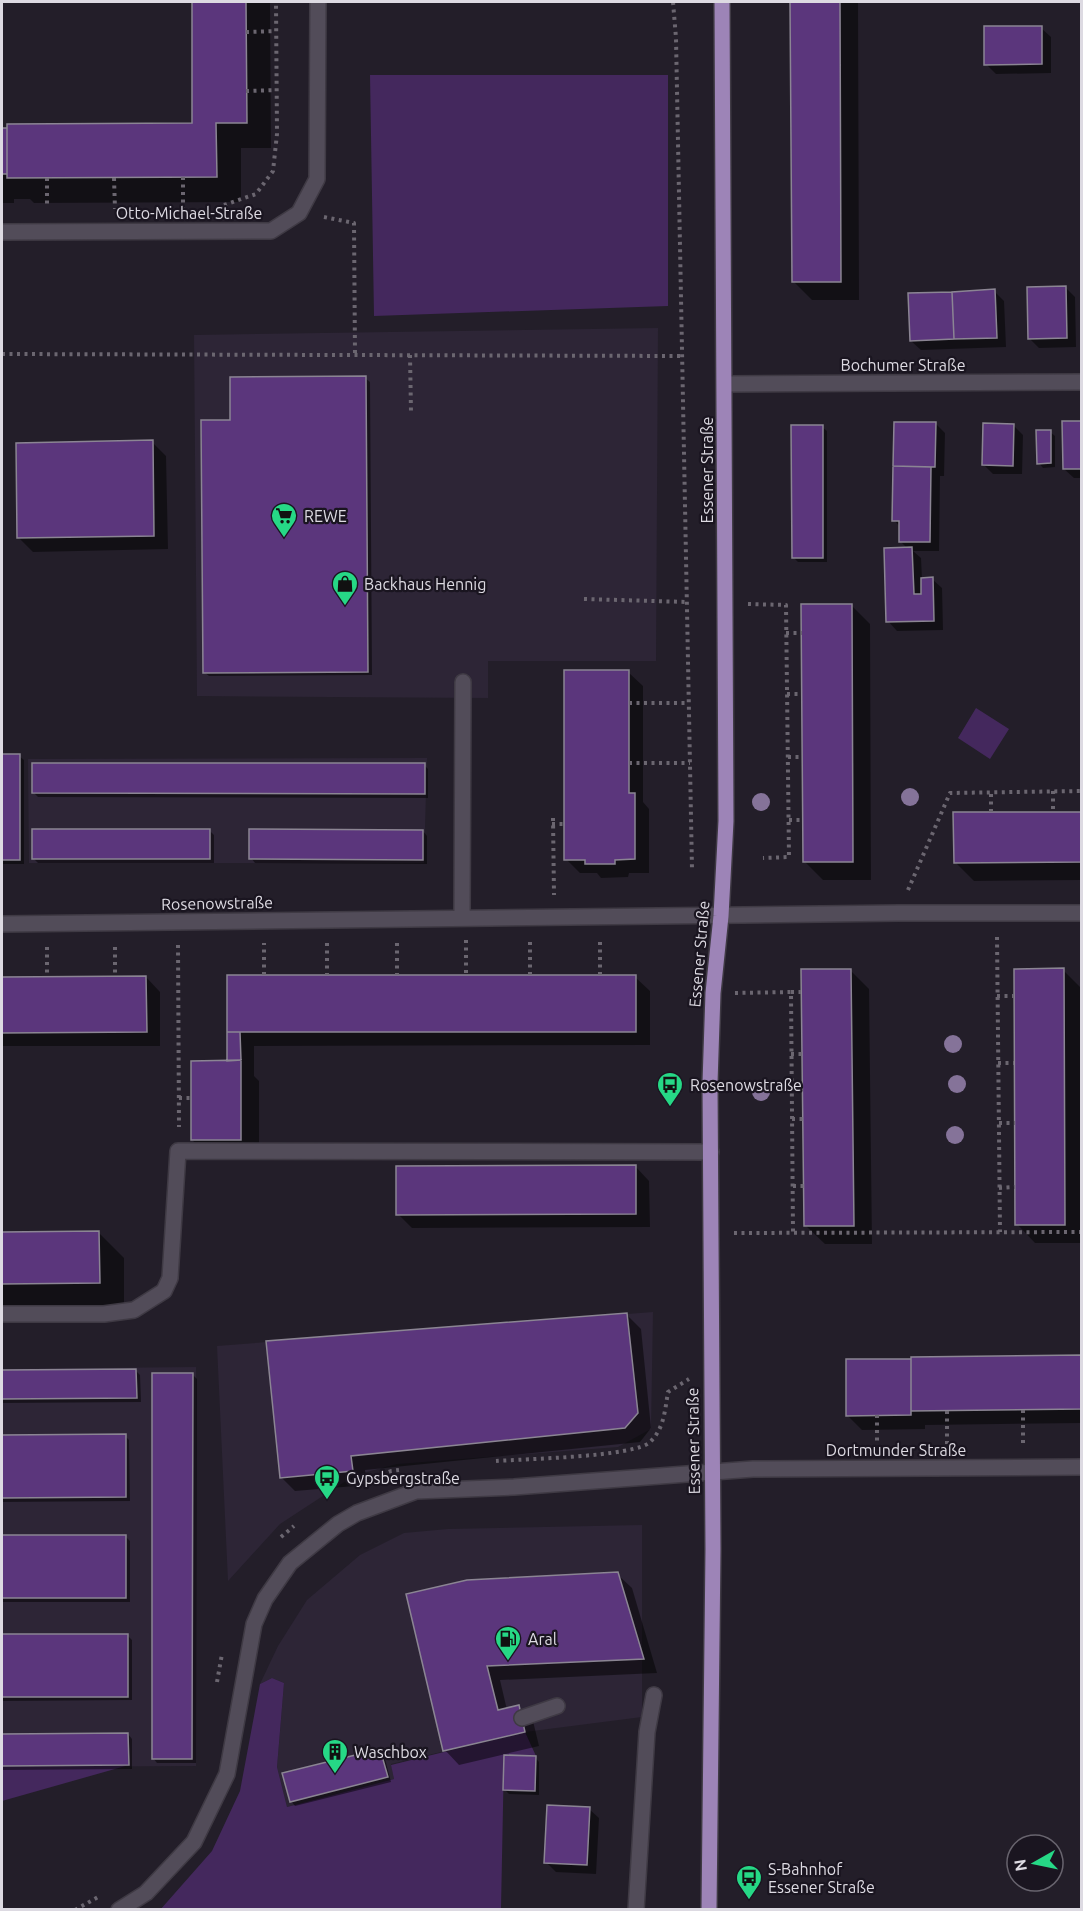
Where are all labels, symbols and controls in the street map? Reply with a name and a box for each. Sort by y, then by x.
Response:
street label: Otto-Michael-Straße [116,204,262,222]
street label: Bochumer Straße [840,356,966,374]
street label: Essener Straße [698,417,716,523]
supermarket icon: REWE [269,501,299,539]
place label: REWE [304,507,347,525]
shop icon: Backhaus Hennig [330,569,360,607]
place label: Backhaus Hennig [364,575,486,593]
street label: Rosenowstraße [161,893,273,913]
street label: Essener Straße [685,900,713,1008]
bus stop icon: Rosenowstraße [655,1070,685,1108]
place label: Rosenowstraße [690,1076,802,1094]
street label: Essener Straße [683,1387,703,1495]
street label: Dortmunder Straße [826,1441,966,1459]
bus stop icon: Gypsbergstraße [312,1463,342,1501]
place label: Gypsbergstraße [346,1469,460,1487]
fuel station icon: Aral [493,1624,523,1662]
place label: Aral [528,1630,557,1648]
building icon: Waschbox [320,1737,350,1775]
place label: Waschbox [354,1743,427,1761]
north arrow [1005,1833,1065,1893]
text: N [1010,1858,1030,1873]
place label: S-Bahnhof Essener Straße [768,1860,875,1896]
bus stop icon: S-Bahnhof Essener Straße [734,1863,764,1901]

